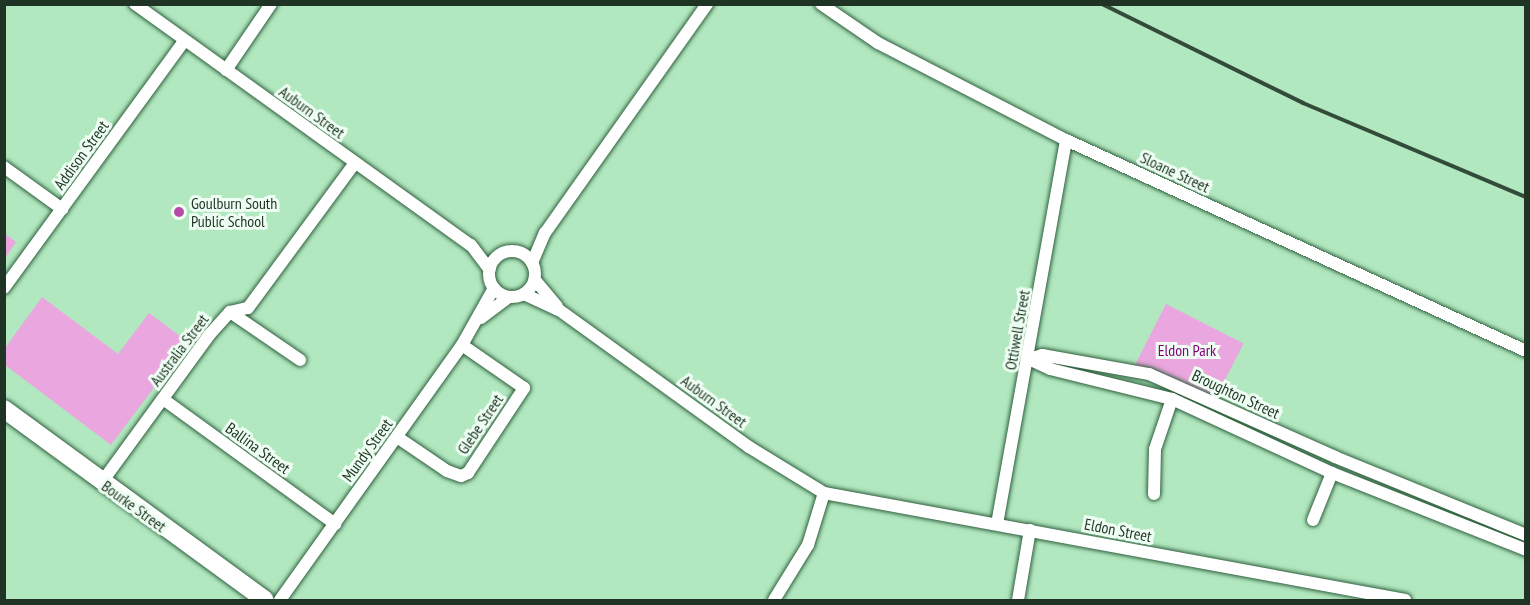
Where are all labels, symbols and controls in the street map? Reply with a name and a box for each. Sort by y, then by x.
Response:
street label: Auburn Street [275,82,349,142]
street label: Addison Street [50,117,112,193]
street label: Sloane Street [1137,148,1213,196]
place label: Goulburn South Public School [191,193,277,231]
marker: Goulburn South Public School [172,205,186,219]
street label: Ottiwell Street [1001,288,1033,372]
street label: Australia Street [146,310,212,390]
park label: Eldon Park [1158,340,1216,360]
street label: Broughton Street [1189,365,1283,423]
street label: Auburn Street [677,371,751,431]
street label: Glebe Street [453,390,507,458]
street label: Mundy Street [338,415,396,485]
street label: Ballina Street [222,418,294,478]
street label: Bourke Street [98,476,170,536]
street label: Eldon Street [1083,514,1153,546]

